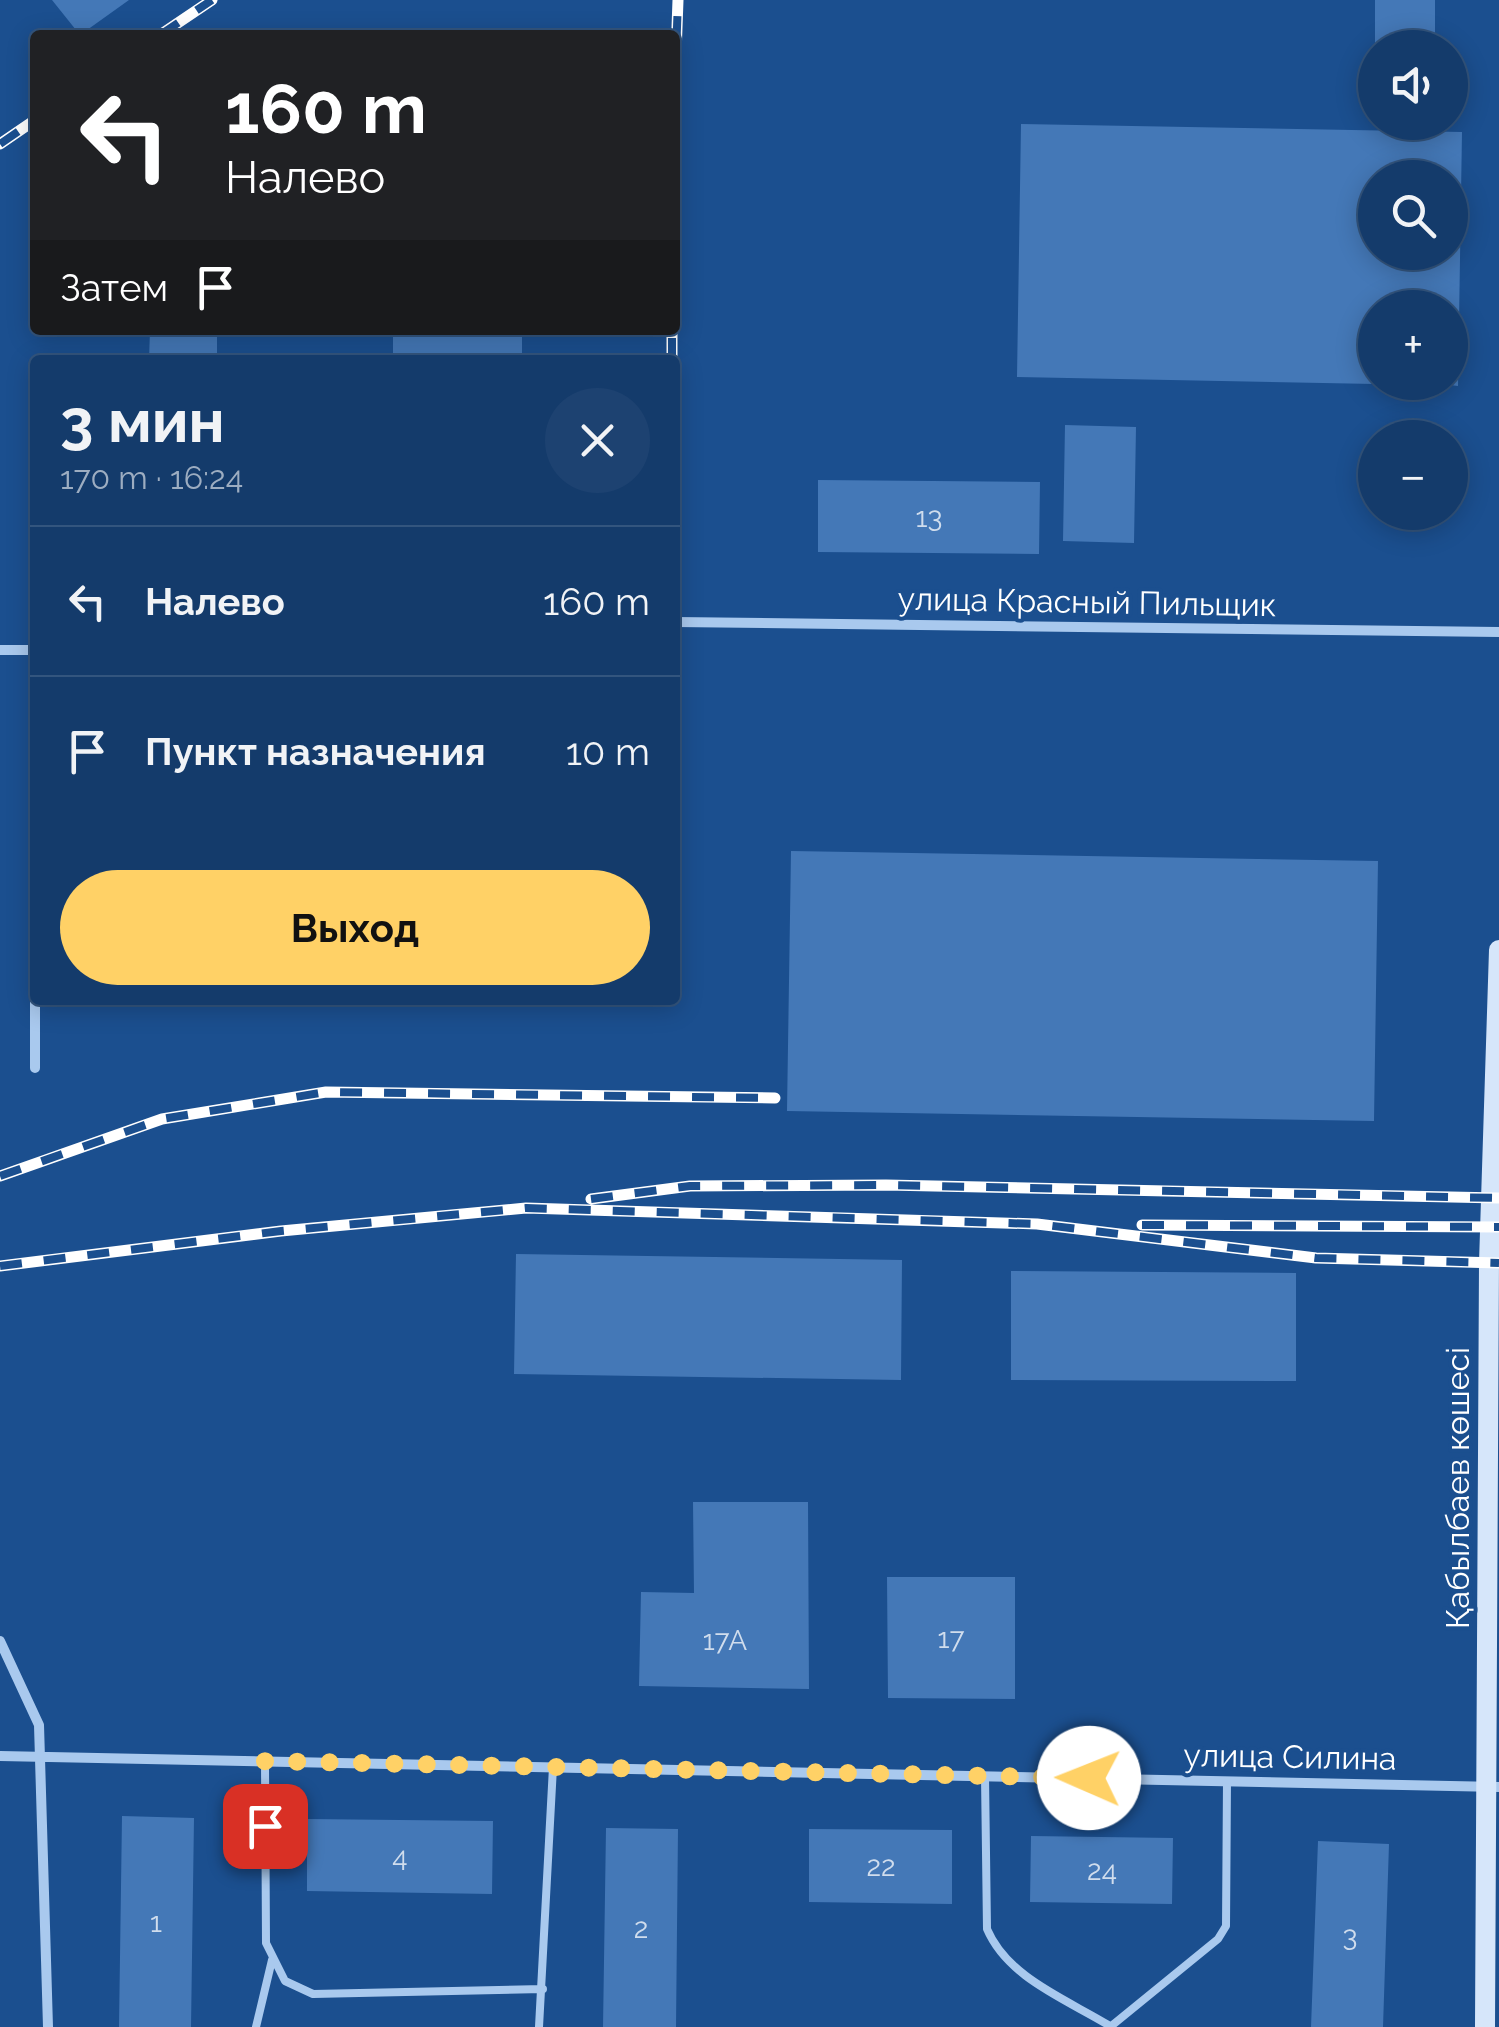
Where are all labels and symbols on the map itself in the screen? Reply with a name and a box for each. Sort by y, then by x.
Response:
house number: 13 [916,501,942,534]
street label: улица Красный Пильщик [897,580,1277,623]
street label: Қабылбаев көшесі [1439,1347,1476,1629]
house number: 17 [938,1622,964,1655]
house number: 17А [703,1624,747,1657]
position arrow [1037,1726,1141,1830]
street label: улица Силина [1183,1736,1397,1777]
pin [223,1784,308,1869]
house number: 4 [392,1840,408,1873]
house number: 22 [866,1850,896,1883]
house number: 24 [1087,1854,1117,1887]
house number: 1 [150,1906,162,1939]
house number: 2 [634,1912,648,1945]
house number: 3 [1343,1920,1357,1953]

